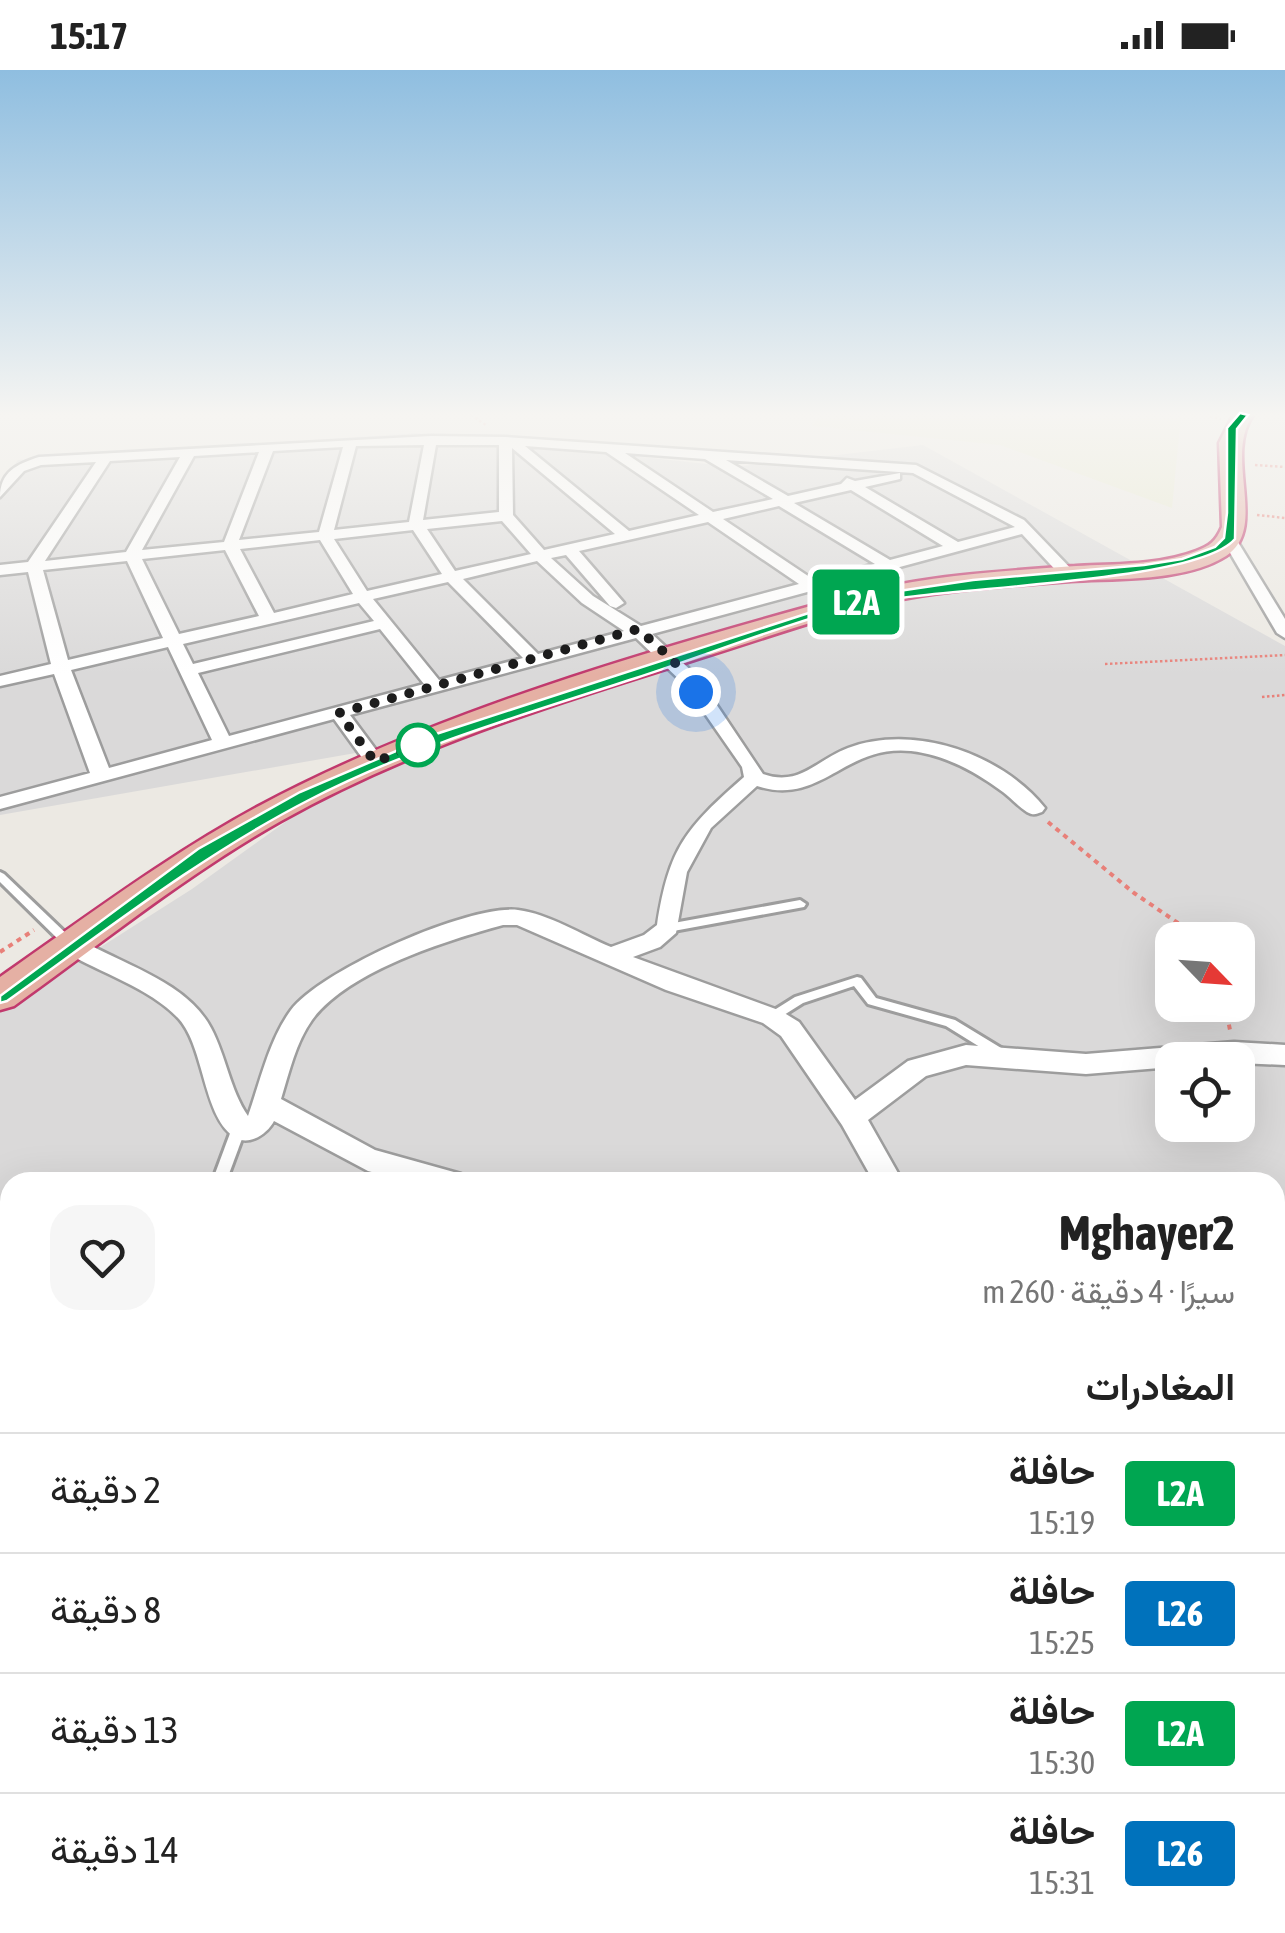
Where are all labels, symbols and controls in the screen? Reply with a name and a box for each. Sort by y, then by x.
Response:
text: 15:17 [50,14,128,57]
line badge: L2A [798,570,914,634]
text: L2A [832,582,880,622]
your location [671,667,721,717]
unlabelled marker [397,724,439,766]
north arrow [1155,922,1255,1022]
map controls [1155,922,1255,1142]
button: locate [1155,1042,1255,1142]
button: heart [50,1205,155,1310]
text: Mghayer2 [1059,1205,1235,1260]
text: سيرًا · 4 دقيقة · 260 m [982,1273,1235,1310]
text: المغادرات [1086,1365,1235,1408]
text: حافلة [1009,1449,1095,1492]
text: 2 دقيقة [50,1468,161,1511]
text: L2A [1156,1473,1204,1513]
text: 15:19 [1029,1504,1095,1541]
text: حافلة [1009,1569,1095,1612]
text: 8 دقيقة [50,1588,161,1631]
text: L26 [1157,1593,1203,1633]
text: 15:25 [1029,1624,1095,1661]
text: حافلة [1009,1689,1095,1732]
text: 13 دقيقة [50,1708,179,1751]
text: L2A [1156,1713,1204,1753]
text: 15:30 [1029,1744,1095,1781]
text: حافلة [1009,1809,1095,1852]
text: 14 دقيقة [50,1828,179,1871]
text: L26 [1157,1833,1203,1873]
text: 15:31 [1029,1864,1095,1901]

